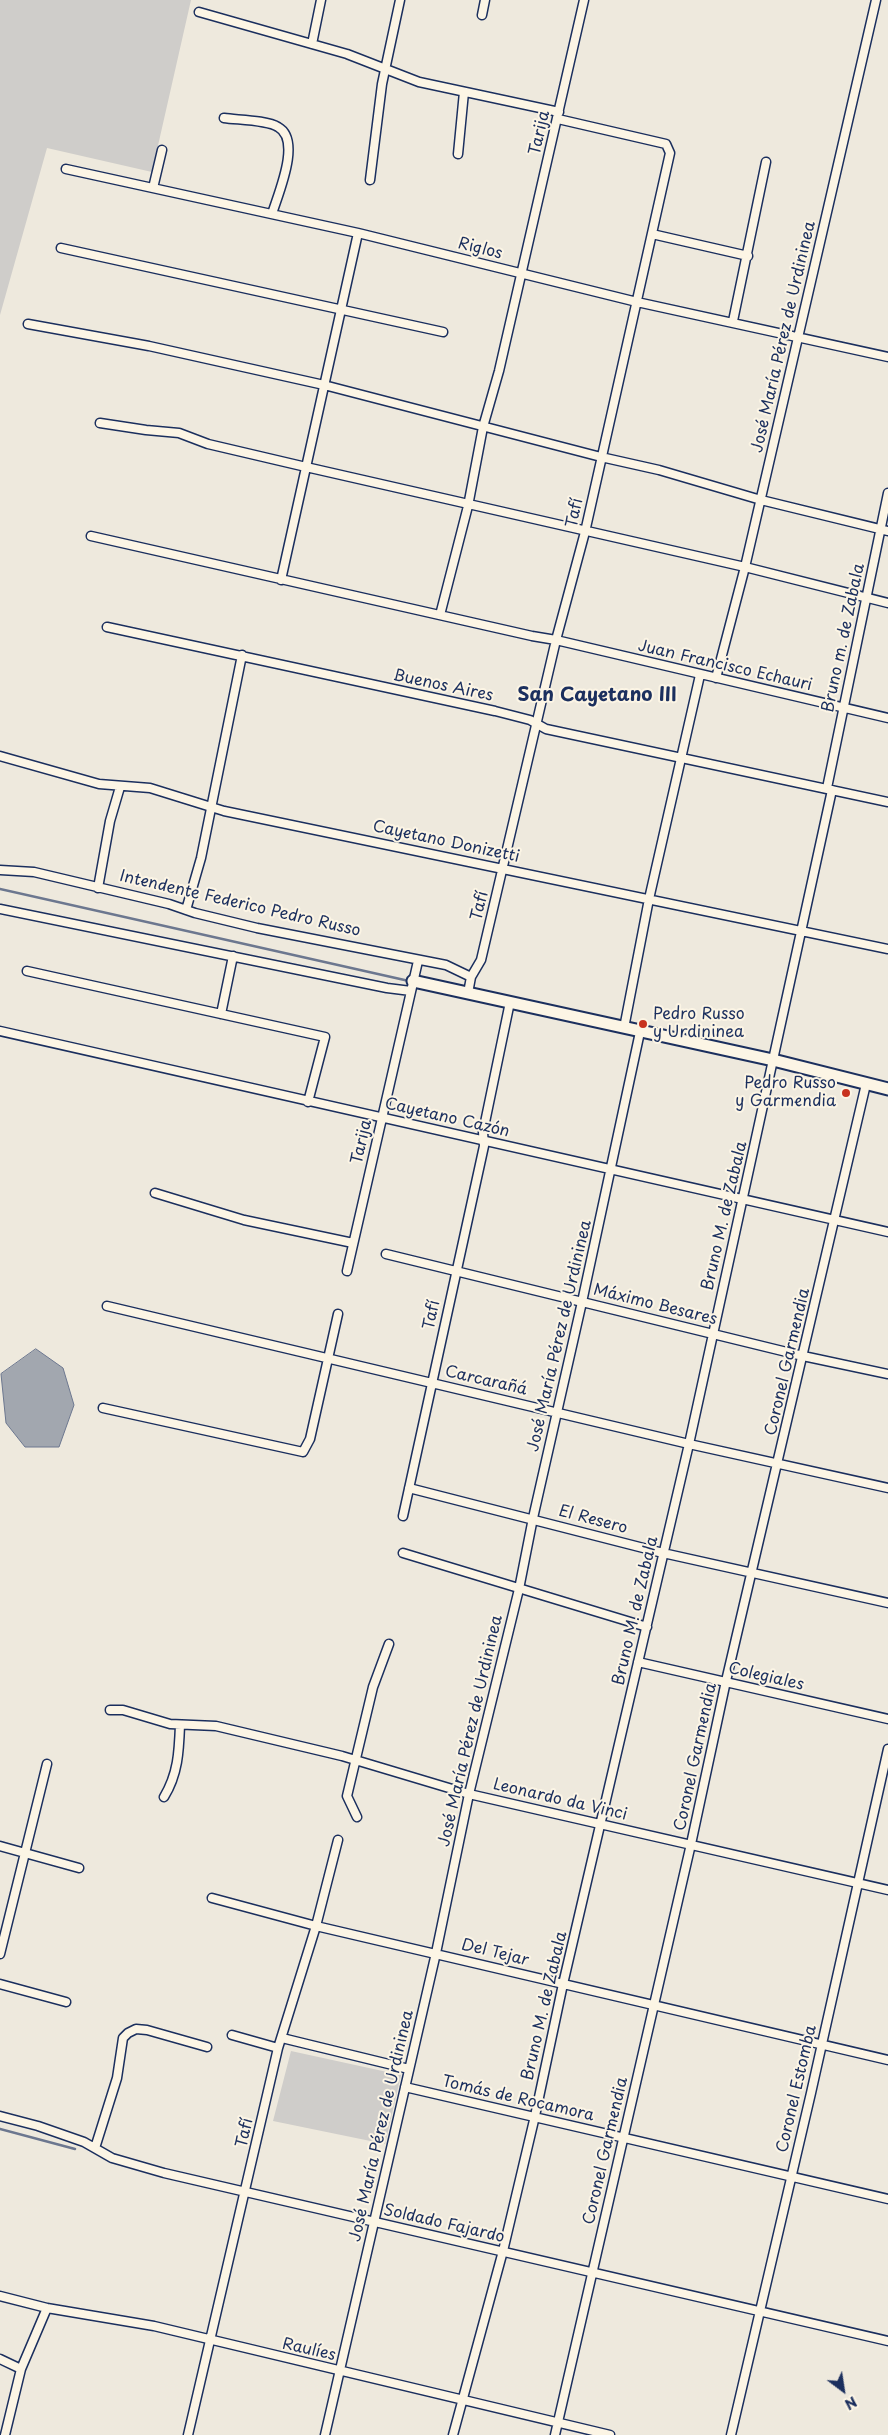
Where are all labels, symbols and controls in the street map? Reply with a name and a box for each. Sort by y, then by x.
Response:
street label: Tarija [526,109,554,157]
street label: José María Pérez de Urdininea [748,219,820,455]
street label: Riglos [456,234,504,264]
street label: Tafí [563,497,587,529]
street label: Bruno m. de Zabala [819,562,869,714]
street label: Juan Francisco Echauri [636,637,814,695]
street label: Buenos Aires [391,666,495,706]
district label: San Cayetano III [518,685,676,707]
street label: Cayetano Donizetti [371,817,521,867]
street label: Intendente Federico Pedro Russo [118,867,362,941]
street label: Tafí [467,889,493,923]
place label: Pedro Russo y Urdininea [653,1005,745,1043]
marker: Pedro Russo y Urdininea [637,1018,649,1030]
place label: Pedro Russo y Garmendia [735,1074,836,1112]
marker: Pedro Russo y Garmendia [840,1087,852,1099]
street label: Cayetano Cazón [383,1094,511,1142]
street label: Tarija [348,1118,376,1166]
street label: Bruno M. de Zabala [698,1140,752,1292]
street label: José María Pérez de Urdininea [524,1218,596,1454]
street label: Máximo Besares [591,1280,719,1330]
street label: Coronel Garmendia [762,1286,814,1438]
street label: Tafí [420,1299,444,1331]
street label: Carcarañá [443,1362,529,1400]
street label: El Resero [557,1502,629,1538]
street label: Bruno M. de Zabala [609,1535,663,1687]
street label: José María Pérez de Urdininea [435,1613,507,1849]
street label: Colegiales [726,1659,806,1695]
street label: Coronel Garmendia [671,1681,721,1833]
street label: Leonardo da Vinci [491,1775,629,1825]
street label: Bruno M. de Zabala [518,1930,572,2082]
street label: Del Tejar [459,1935,531,1971]
street label: José María Pérez de Urdininea [346,2008,418,2244]
street label: Coronel Estomba [773,2023,821,2155]
street label: Tomás de Rocamora [440,2072,596,2126]
street label: Coronel Garmendia [580,2075,632,2227]
street label: Tafí [232,2116,258,2150]
street label: Soldado Fajardo [382,2201,506,2247]
street label: Raulíes [280,2335,338,2365]
north arrow [818,2365,868,2415]
text: N [841,2391,861,2415]

